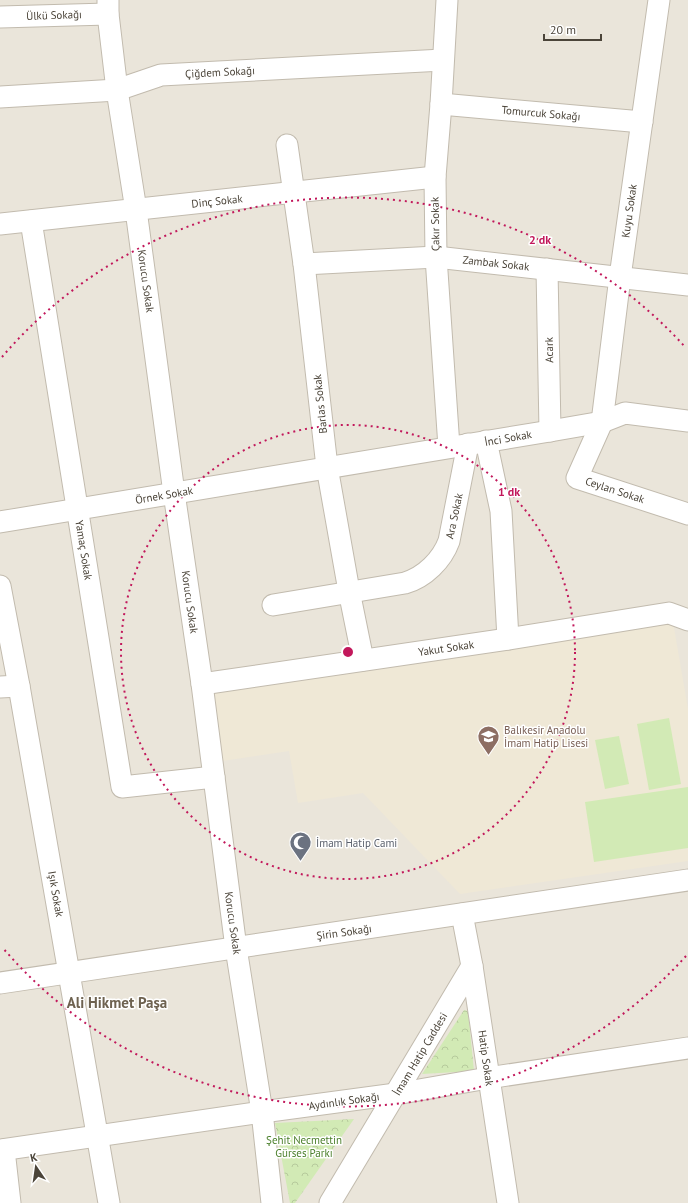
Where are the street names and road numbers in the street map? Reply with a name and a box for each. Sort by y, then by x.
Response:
street label: Ülkü Sokağı [26,7,82,23]
street label: Çiğdem Sokağı [185,63,255,81]
street label: Tomurcuk Sokağı [501,103,581,123]
street label: Kuyu Sokak [618,183,640,239]
street label: Dinç Sokak [191,191,244,211]
street label: Çakır Sokak [428,196,442,251]
street label: Korucu Sokak [135,249,157,314]
street label: Zambak Sokak [462,253,531,274]
street label: Acark [542,336,556,363]
street label: Barlas Sokak [310,373,330,434]
street label: İnci Sokak [483,427,533,449]
street label: Ceylan Sokak [583,474,647,506]
street label: Örnek Sokak [134,483,195,507]
street label: Ara Sokak [442,491,466,540]
street label: Yamaç Sokak [72,519,96,582]
street label: Korucu Sokak [179,570,201,635]
street label: Yakut Sokak [417,637,476,659]
street label: Işık Sokak [45,870,67,919]
street label: Korucu Sokak [222,891,244,956]
street label: Şirin Sokağı [315,921,373,943]
street label: İmam Hatip Caddesi [390,1010,450,1098]
street label: Hatip Sokak [475,1029,497,1087]
street label: Aydınlık Sokağı [308,1089,380,1113]

